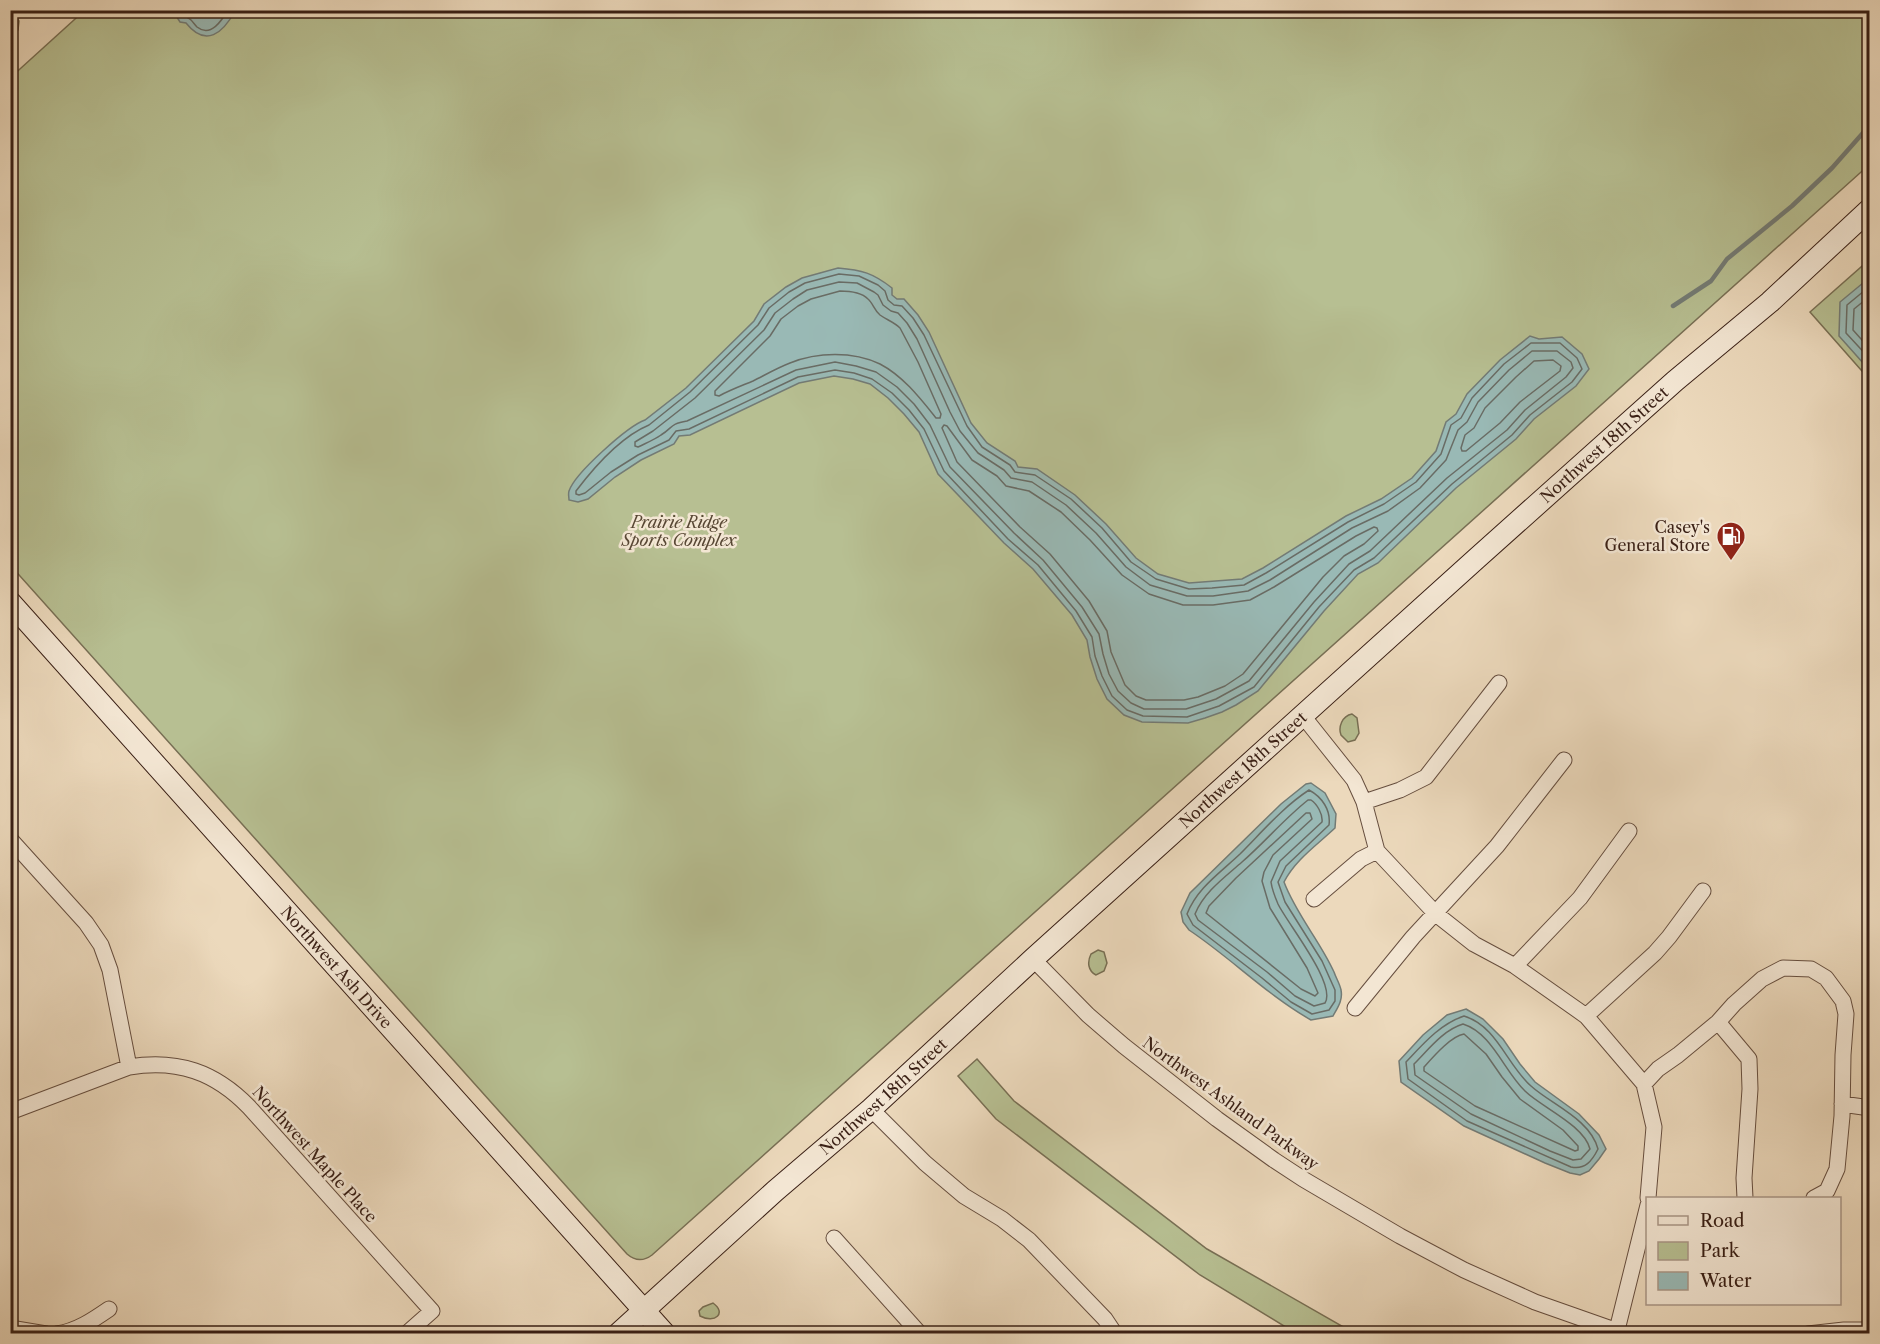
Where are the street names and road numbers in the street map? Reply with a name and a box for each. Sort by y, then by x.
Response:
street label: Northwest 18th Street [1536,382,1672,507]
street label: Northwest 18th Street [1175,707,1311,832]
street label: Northwest Ash Drive [277,902,397,1032]
street label: Northwest Ashland Parkway [1139,1032,1324,1174]
street label: Northwest 18th Street [815,1034,951,1159]
street label: Northwest Maple Place [248,1082,382,1226]

